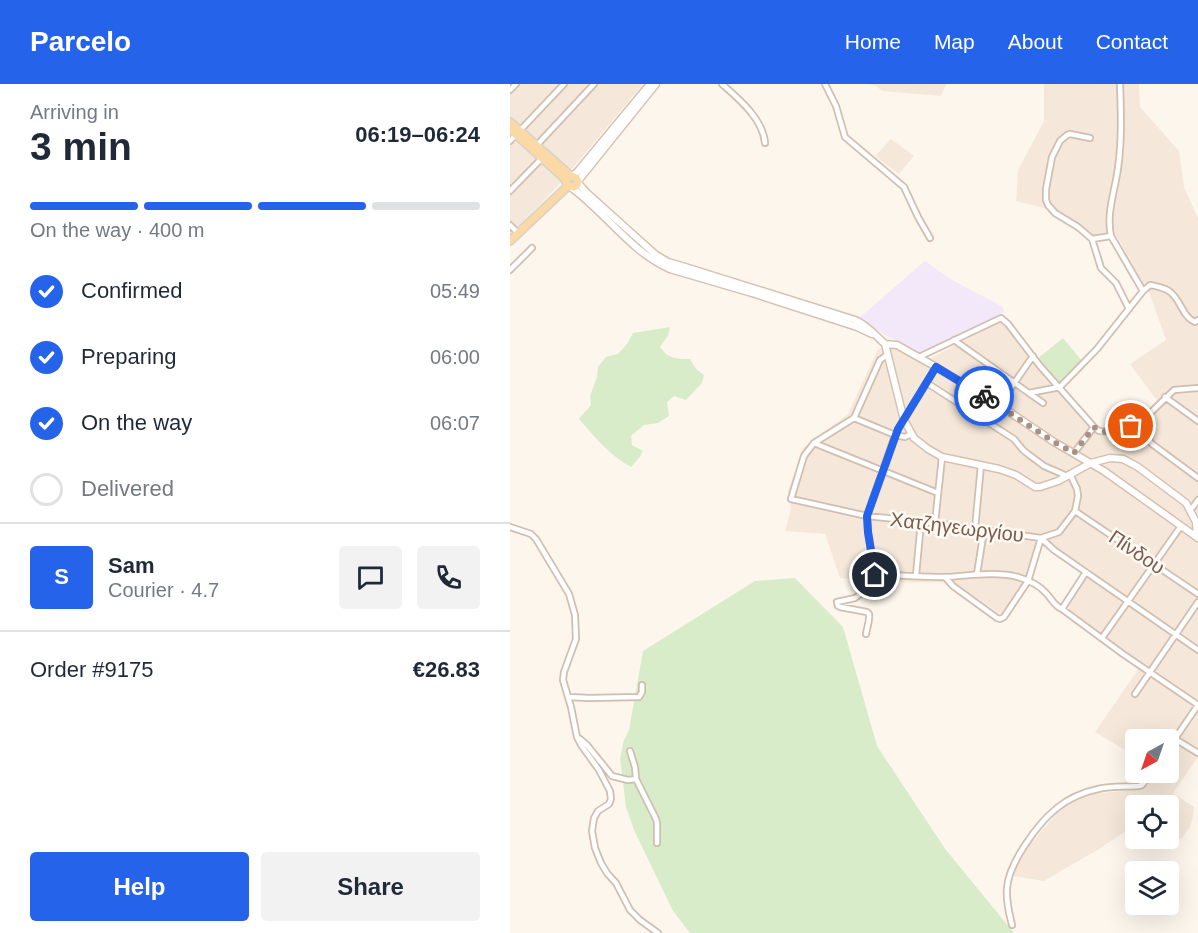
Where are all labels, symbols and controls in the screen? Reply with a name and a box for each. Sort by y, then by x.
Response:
text: Parcelo [30,26,131,57]
text: Home [845,30,901,53]
text: Map [934,30,975,53]
text: About [1008,30,1063,53]
text: Contact [1096,30,1168,53]
text: Arriving in [30,101,119,123]
text: 06:19–06:24 [355,122,480,147]
text: 3 min [30,125,132,168]
text: On the way · 400 m [30,219,205,241]
icon: check [30,275,63,308]
text: Confirmed [81,278,182,303]
text: 05:49 [430,280,480,302]
icon: check [30,341,63,374]
text: Preparing [81,344,176,369]
text: 06:00 [430,346,480,368]
courier [954,366,1014,426]
icon: bike [968,380,1001,413]
pin [1105,400,1156,451]
icon: check [30,407,63,440]
icon: bag [1114,409,1147,442]
text: On the way [81,410,192,435]
text: 06:07 [430,412,480,434]
text: Delivered [81,476,174,501]
street label: Χατζηγεωργίου [889,508,1025,546]
street label: Πίνδου [1105,526,1169,578]
button: chat [339,546,402,609]
button: phone [417,546,480,609]
pin [849,549,900,600]
text: Sam [108,553,154,578]
icon: home [858,558,891,591]
text: S [54,564,69,589]
text: Courier · 4.7 [108,579,219,601]
text: Order #9175 [30,657,154,682]
text: €26.83 [413,657,480,682]
north arrow [1125,729,1179,783]
map controls [1125,729,1179,915]
button: locate [1125,795,1179,849]
button: Help [30,852,249,921]
button: Share [261,852,480,921]
button: layers [1125,861,1179,915]

